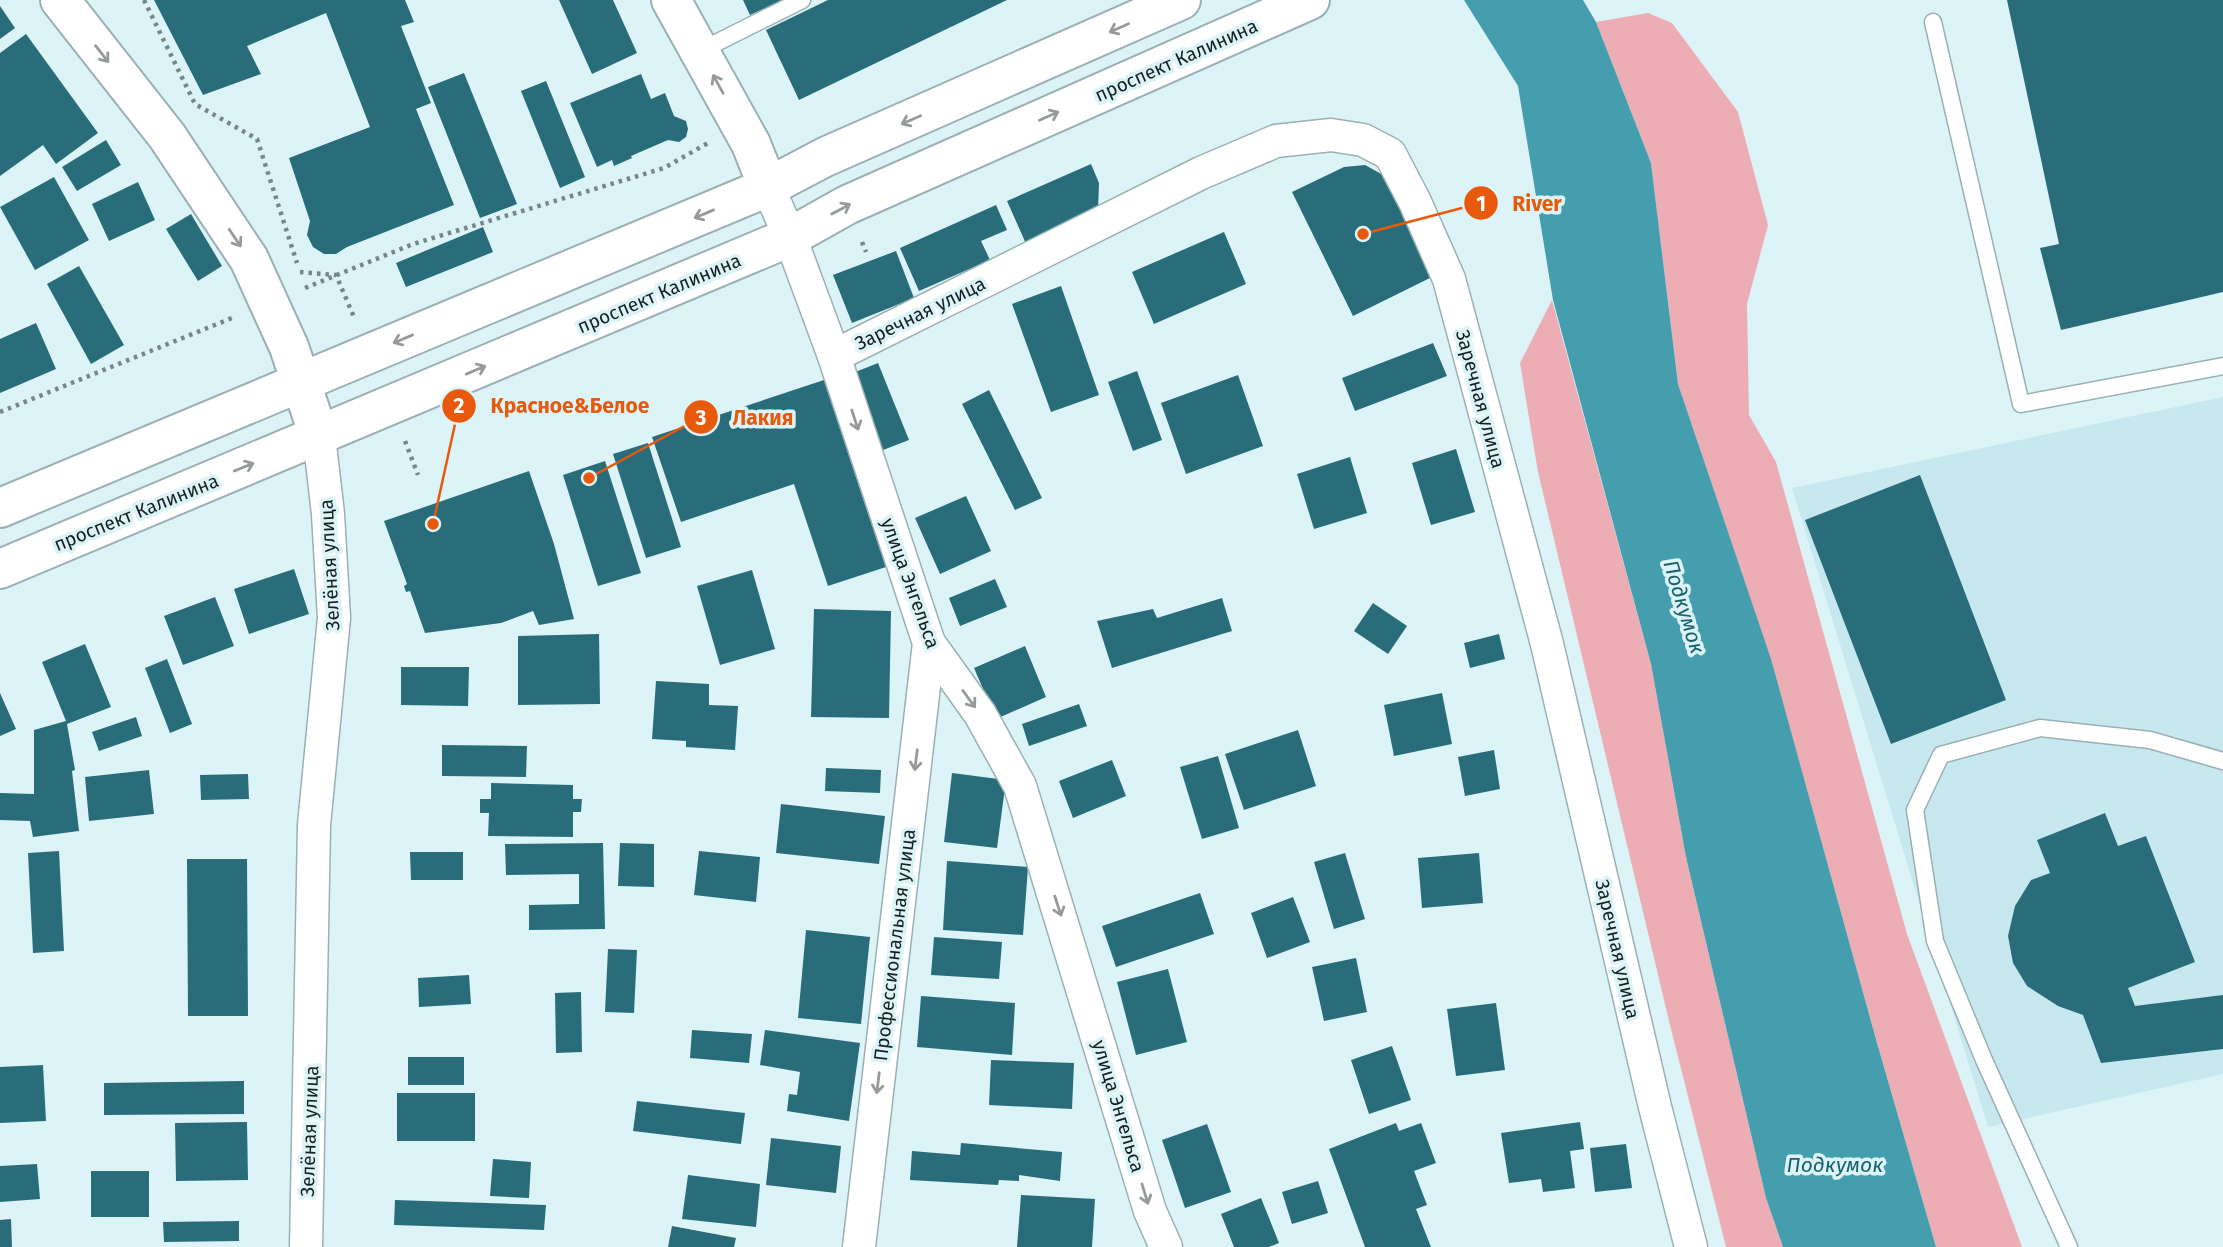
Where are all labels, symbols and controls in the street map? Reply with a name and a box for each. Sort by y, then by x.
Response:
street label: проспект Калинина [1091,14,1261,107]
one-way arrow [1108,22,1130,35]
one-way arrow [95,44,110,62]
one-way arrow [711,75,725,95]
one-way arrow [1038,109,1059,122]
one-way arrow [900,114,922,127]
callout: River [1463,182,1576,224]
text: 1 [1476,191,1486,217]
text: River [1512,191,1562,217]
one-way arrow [830,201,851,215]
one-way arrow [693,208,715,221]
one-way arrow [228,228,243,247]
street label: проспект Калинина [574,249,745,338]
street label: Заречная улица [851,272,989,355]
street label: Заречная улица [1451,327,1510,471]
one-way arrow [393,333,414,346]
one-way arrow [465,363,487,376]
callout: Красное&Белое [442,385,664,427]
text: 2 [454,393,465,419]
text: Красное&Белое [491,393,650,419]
callout: Лакия [684,396,808,438]
text: 3 [695,405,707,431]
text: Лакия [733,405,793,431]
one-way arrow [850,409,862,431]
one-way arrow [233,460,254,473]
street label: проспект Калинина [50,469,222,556]
street label: Зелёная улица [315,499,344,631]
street label: улица Энгельса [876,515,945,652]
water label: Подкумок [1657,557,1711,657]
one-way arrow [962,689,976,708]
one-way arrow [909,748,922,771]
street label: Профессиональная улица [869,828,920,1062]
street label: Заречная улица [1590,877,1645,1021]
one-way arrow [1053,895,1065,917]
street label: улица Энгельса [1087,1037,1150,1175]
street label: Зелёная улица [296,1065,323,1197]
one-way arrow [872,1071,885,1094]
water label: Подкумок [1787,1152,1883,1178]
one-way arrow [1140,1183,1153,1205]

